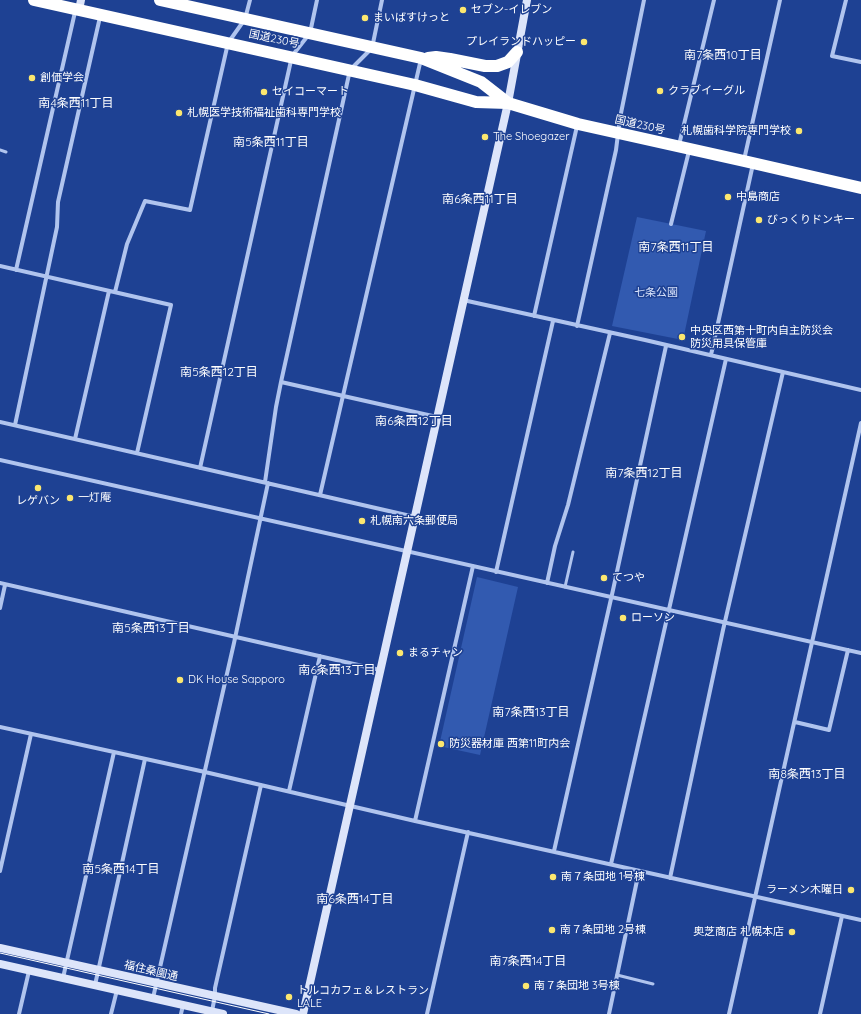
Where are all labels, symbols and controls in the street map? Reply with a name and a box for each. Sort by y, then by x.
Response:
place label: セブン-イレブン [471,3,552,17]
marker: セブン-イレブン [458,5,468,15]
place label: まいばすけっと [373,11,450,25]
marker: まいばすけっと [360,13,370,23]
street label: 国道230号 [247,27,301,51]
place label: プレイランドハッピー [466,35,576,49]
marker: プレイランドハッピー [579,37,589,47]
district label: 南7条西10丁目 [684,48,762,62]
place label: 創価学会 [40,71,84,85]
marker: 創価学会 [27,73,37,83]
place label: クラブイーグル [668,84,745,98]
place label: セイコーマート [272,85,349,99]
marker: クラブイーグル [655,86,665,96]
marker: セイコーマート [259,87,269,97]
district label: 南4条西11丁目 [38,96,114,110]
place label: 札幌医学技術福祉歯科専門学校 [187,106,341,120]
marker: 札幌医学技術福祉歯科専門学校 [174,108,184,118]
street label: 国道230号 [613,113,667,137]
place label: 札幌歯科学院専門学校 [681,124,791,138]
marker: 札幌歯科学院専門学校 [794,126,804,136]
place label: The Shoegazer [493,130,569,144]
marker: The Shoegazer [480,132,490,142]
district label: 南5条西11丁目 [233,135,309,149]
place label: 中島商店 [736,190,780,204]
district label: 南6条西11丁目 [442,192,518,206]
marker: 中島商店 [723,192,733,202]
place label: びっくりドンキー [767,213,855,227]
marker: びっくりドンキー [754,215,764,225]
district label: 南7条西11丁目 [638,240,714,254]
park label: 七条公園 [634,286,678,300]
place label: 中央区西第十町内自主防災会 防災用具保管庫 [690,324,833,350]
marker: 中央区西第十町内自主防災会 防災用具保管庫 [677,332,687,342]
district label: 南5条西12丁目 [180,365,258,379]
district label: 南6条西12丁目 [375,414,453,428]
district label: 南7条西12丁目 [605,466,683,480]
marker: レゲバン [33,483,43,493]
place label: 一灯庵 [78,491,111,505]
marker: 一灯庵 [65,493,75,503]
place label: レゲバン [16,494,60,508]
place label: 札幌南六条郵便局 [370,514,458,528]
marker: 札幌南六条郵便局 [357,516,367,526]
place label: てつや [612,571,645,585]
marker: てつや [599,573,609,583]
place label: ローソン [631,611,675,625]
marker: ローソン [618,613,628,623]
district label: 南5条西13丁目 [112,621,190,635]
place label: まるチャン [408,646,463,660]
marker: まるチャン [395,648,405,658]
district label: 南6条西13丁目 [298,663,376,677]
place label: DK House Sapporo [188,673,285,687]
marker: DK House Sapporo [175,675,185,685]
district label: 南7条西13丁目 [493,705,569,719]
place label: 防災器材庫 西第11町内会 [449,737,570,751]
marker: 防災器材庫 西第11町内会 [436,739,446,749]
district label: 南8条西13丁目 [768,767,846,781]
district label: 南5条西14丁目 [82,862,160,876]
place label: 南７条団地 1号棟 [561,870,645,884]
marker: 南７条団地 1号棟 [548,872,558,882]
place label: ラーメン木曜日 [766,883,843,897]
marker: ラーメン木曜日 [846,885,856,895]
district label: 南6条西14丁目 [316,892,394,906]
place label: 南７条団地 2号棟 [560,923,646,937]
marker: 南７条団地 2号棟 [547,925,557,935]
place label: 奥芝商店 札幌本店 [693,925,784,939]
marker: 奥芝商店 札幌本店 [787,927,797,937]
district label: 南7条西14丁目 [490,954,566,968]
street label: 福住桑園通 [123,958,179,984]
place label: 南７条団地 3号棟 [534,979,620,993]
marker: 南７条団地 3号棟 [521,981,531,991]
place label: トルコカフェ＆レストラン LALE [297,984,429,1010]
marker: トルコカフェ＆レストラン LALE [284,992,294,1002]

